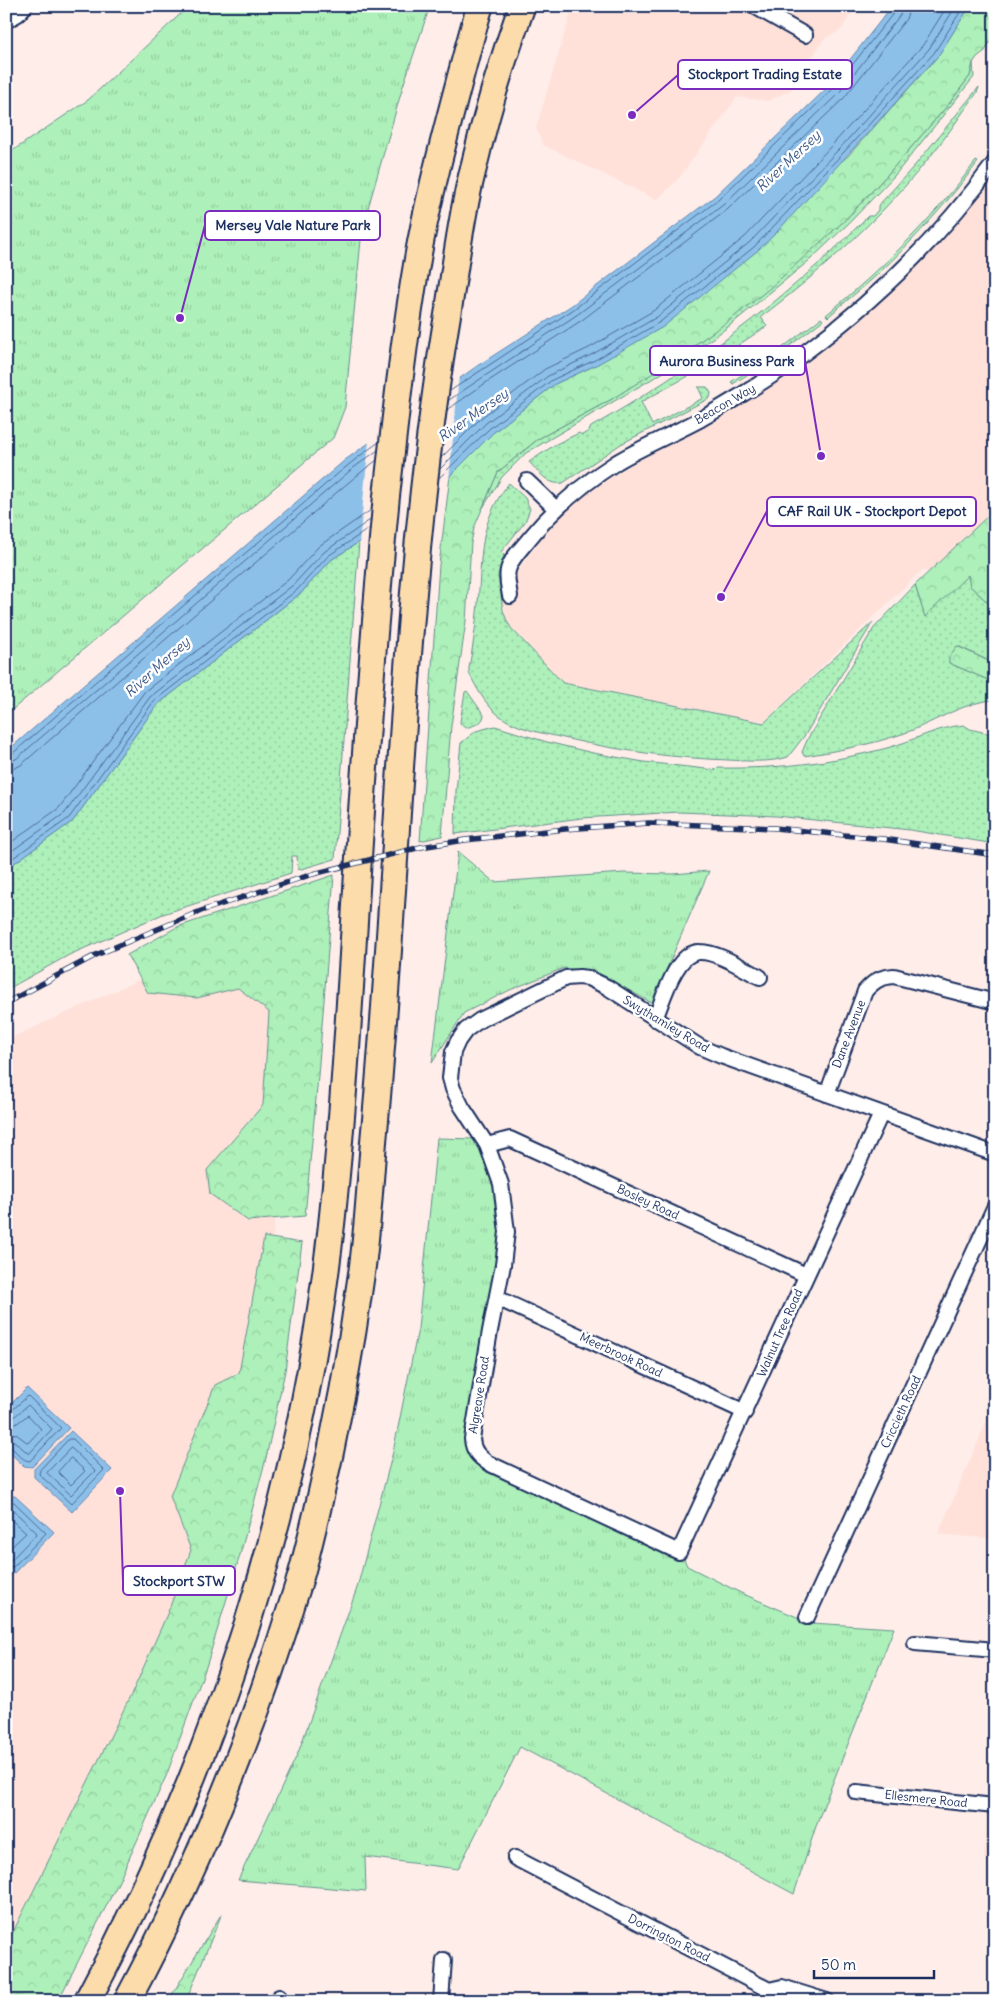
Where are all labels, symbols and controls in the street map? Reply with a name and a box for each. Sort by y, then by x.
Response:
callout: Stockport Trading Estate [678,60,852,89]
text: Stockport Trading Estate [688,65,842,83]
water label: River Mersey [752,126,825,195]
callout: Mersey Vale Nature Park [205,211,380,240]
text: Mersey Vale Nature Park [215,216,371,234]
callout: Aurora Business Park [650,346,805,375]
text: Aurora Business Park [659,352,795,370]
street label: Beacon Way [692,380,758,427]
water label: River Mersey [434,384,513,446]
callout: CAF Rail UK - Stockport Depot [767,497,976,526]
text: CAF Rail UK - Stockport Depot [778,502,967,520]
water label: River Mersey [121,632,194,701]
street label: Swythamley Road [620,992,712,1055]
street label: Dane Avenue [829,998,868,1070]
street label: Bosley Road [615,1181,682,1223]
street label: Walnut Tree Road [753,1286,806,1379]
street label: Meerbrook Road [577,1329,665,1380]
street label: Algreave Road [465,1355,492,1435]
street label: Criccieth Road [877,1373,924,1451]
callout: Stockport STW [123,1566,235,1595]
text: Stockport STW [133,1572,225,1590]
street label: Ellesmere Road [884,1787,968,1810]
street label: Dorrington Road [626,1910,713,1965]
scale bar [814,1947,934,1979]
text: 50 m [821,1955,856,1974]

